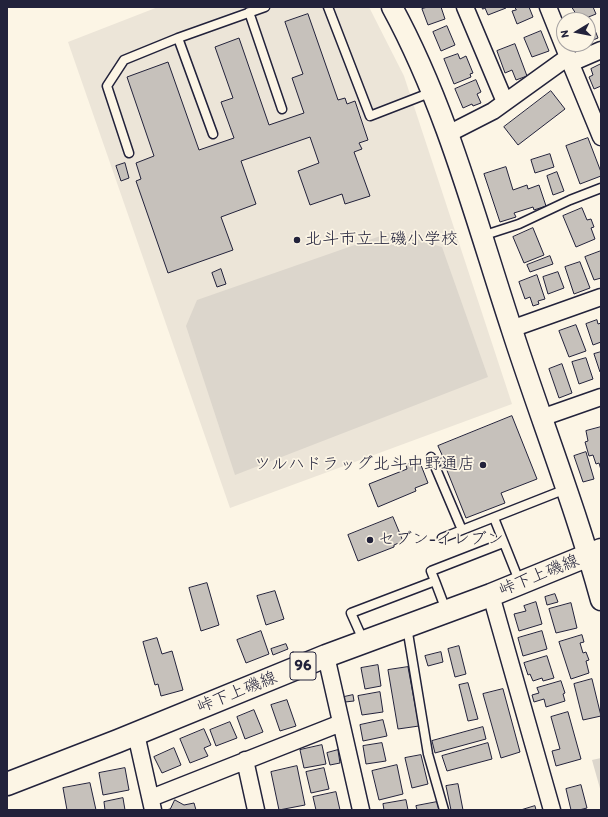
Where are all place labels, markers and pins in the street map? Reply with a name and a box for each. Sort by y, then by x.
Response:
place label: 北斗市立上磯小学校 [305,230,458,250]
marker: 北斗市立上磯小学校 [292,235,302,245]
place label: ツルハドラッグ北斗中野通店 [254,455,475,475]
marker: ツルハドラッグ北斗中野通店 [478,460,488,470]
place label: セブン-イレブン [378,530,504,550]
marker: セブン-イレブン [365,535,375,545]

